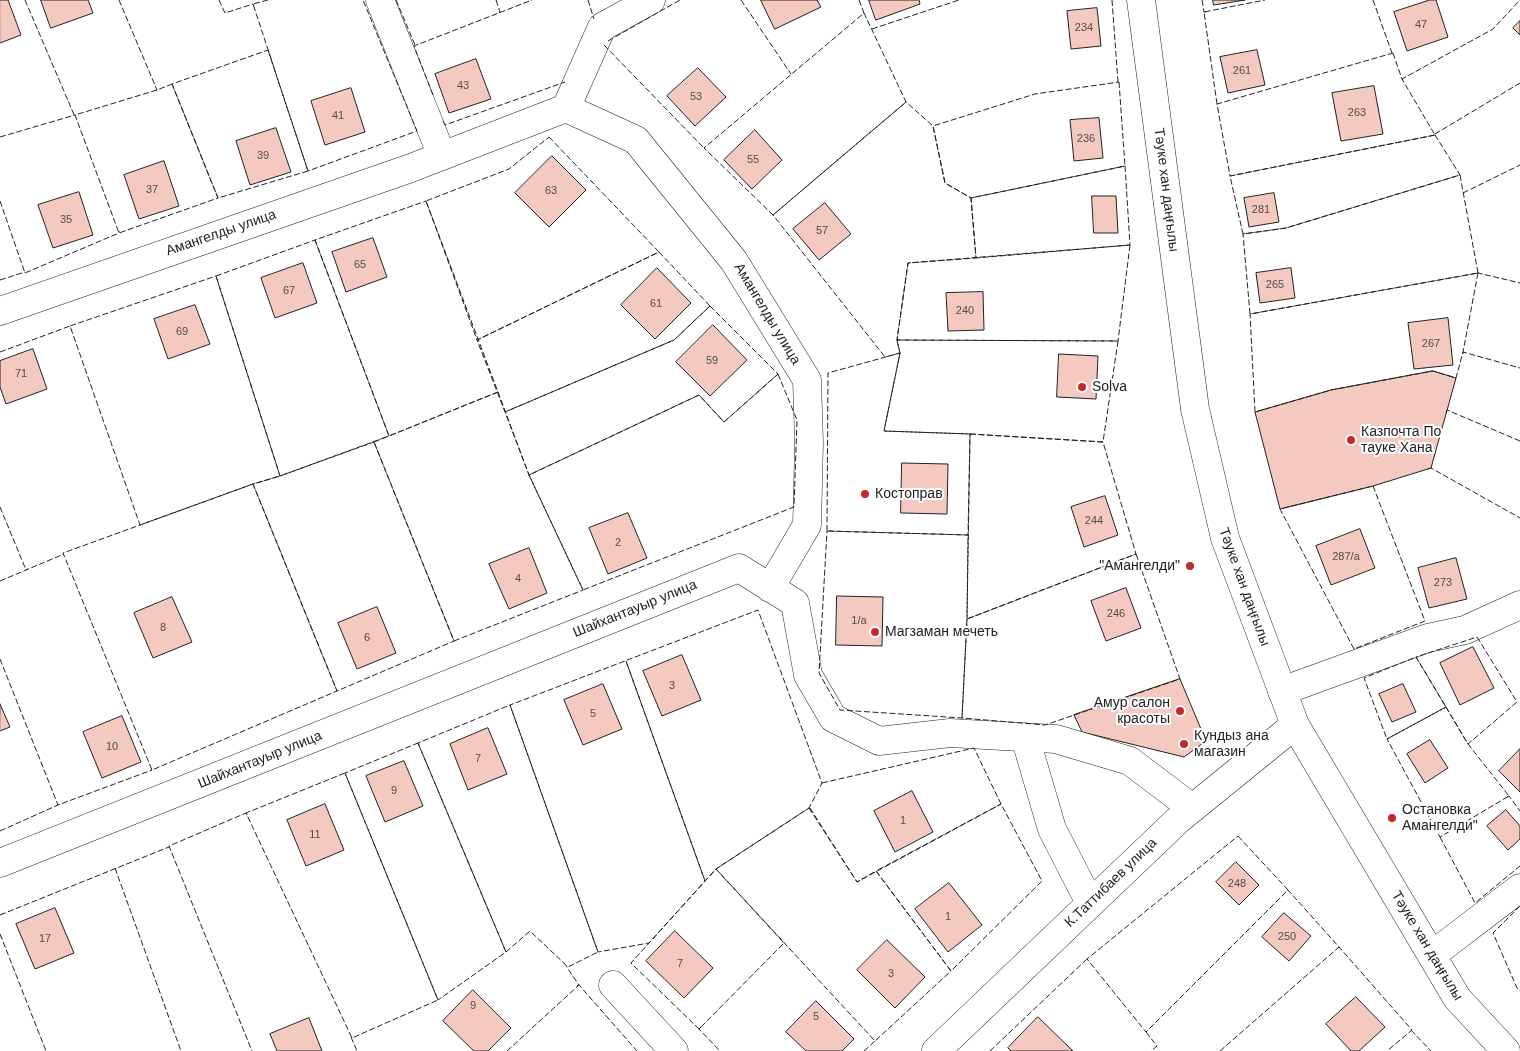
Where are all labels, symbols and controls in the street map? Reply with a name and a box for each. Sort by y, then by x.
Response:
house number: 47 [1415,18,1427,32]
house number: 234 [1075,21,1093,35]
house number: 261 [1233,64,1251,78]
house number: 43 [457,79,469,93]
house number: 53 [690,90,702,104]
house number: 263 [1348,106,1366,120]
house number: 41 [332,109,344,123]
street label: Тәуке хан даңғылы [1150,127,1182,253]
house number: 236 [1077,132,1095,146]
house number: 39 [257,149,269,163]
house number: 55 [747,153,759,167]
house number: 37 [146,183,158,197]
house number: 63 [545,184,557,198]
house number: 281 [1252,203,1270,217]
street label: Амангелды улица [164,206,278,260]
house number: 35 [60,213,72,227]
house number: 57 [816,224,828,238]
house number: 65 [354,258,366,272]
street label: Амангелды улица [730,260,804,368]
house number: 265 [1266,278,1284,292]
house number: 67 [283,284,295,298]
house number: 61 [650,297,662,311]
house number: 240 [956,304,974,318]
house number: 69 [176,325,188,339]
house number: 267 [1422,337,1440,351]
house number: 59 [706,354,718,368]
house number: 71 [15,367,27,381]
place label: Solva [1092,379,1127,395]
marker: Solva [1076,381,1088,393]
place label: Казпочта По тауке Хана [1361,424,1441,457]
marker: Казпочта По тауке Хана [1345,434,1357,446]
place label: Костоправ [875,486,943,502]
marker: Костоправ [859,488,871,500]
house number: 244 [1085,514,1103,528]
street label: Тәуке хан даңғылы [1215,526,1273,648]
house number: 2 [615,536,621,550]
house number: 287/а [1332,550,1360,564]
place label: "Амангелди" [1099,558,1180,574]
marker: "Амангелди" [1184,560,1196,572]
house number: 4 [515,572,521,586]
house number: 273 [1434,576,1452,590]
street label: Шайхантауыр улица [571,577,699,641]
house number: 246 [1107,607,1125,621]
house number: 1/а [851,614,867,628]
house number: 8 [160,621,166,635]
place label: Магзаман мечеть [885,624,998,640]
marker: Магзаман мечеть [869,626,881,638]
house number: 6 [364,631,370,645]
house number: 3 [669,679,675,693]
place label: Амур салон красоты [1094,695,1170,728]
marker: Амур салон красоты [1174,705,1186,717]
house number: 5 [590,707,596,721]
street label: Шайхантауыр улица [196,728,324,792]
place label: Кундыз ана магазин [1194,728,1269,760]
marker: Кундыз ана магазин [1178,738,1190,750]
house number: 10 [106,740,118,754]
house number: 7 [475,752,481,766]
house number: 9 [391,784,397,798]
place label: Остановка Амангелди" [1402,802,1478,834]
marker: Остановка Амангелди" [1386,812,1398,824]
house number: 1 [900,814,906,828]
house number: 11 [309,828,321,842]
street label: К.Таттибаев улица [1062,835,1160,931]
house number: 248 [1228,877,1246,891]
street label: Тәуке хан даңғылы [1388,888,1466,1004]
house number: 1 [945,910,951,924]
house number: 250 [1278,930,1296,944]
house number: 17 [39,932,51,946]
house number: 7 [677,957,683,971]
house number: 3 [888,967,894,981]
house number: 9 [470,999,476,1013]
house number: 5 [813,1010,819,1024]

